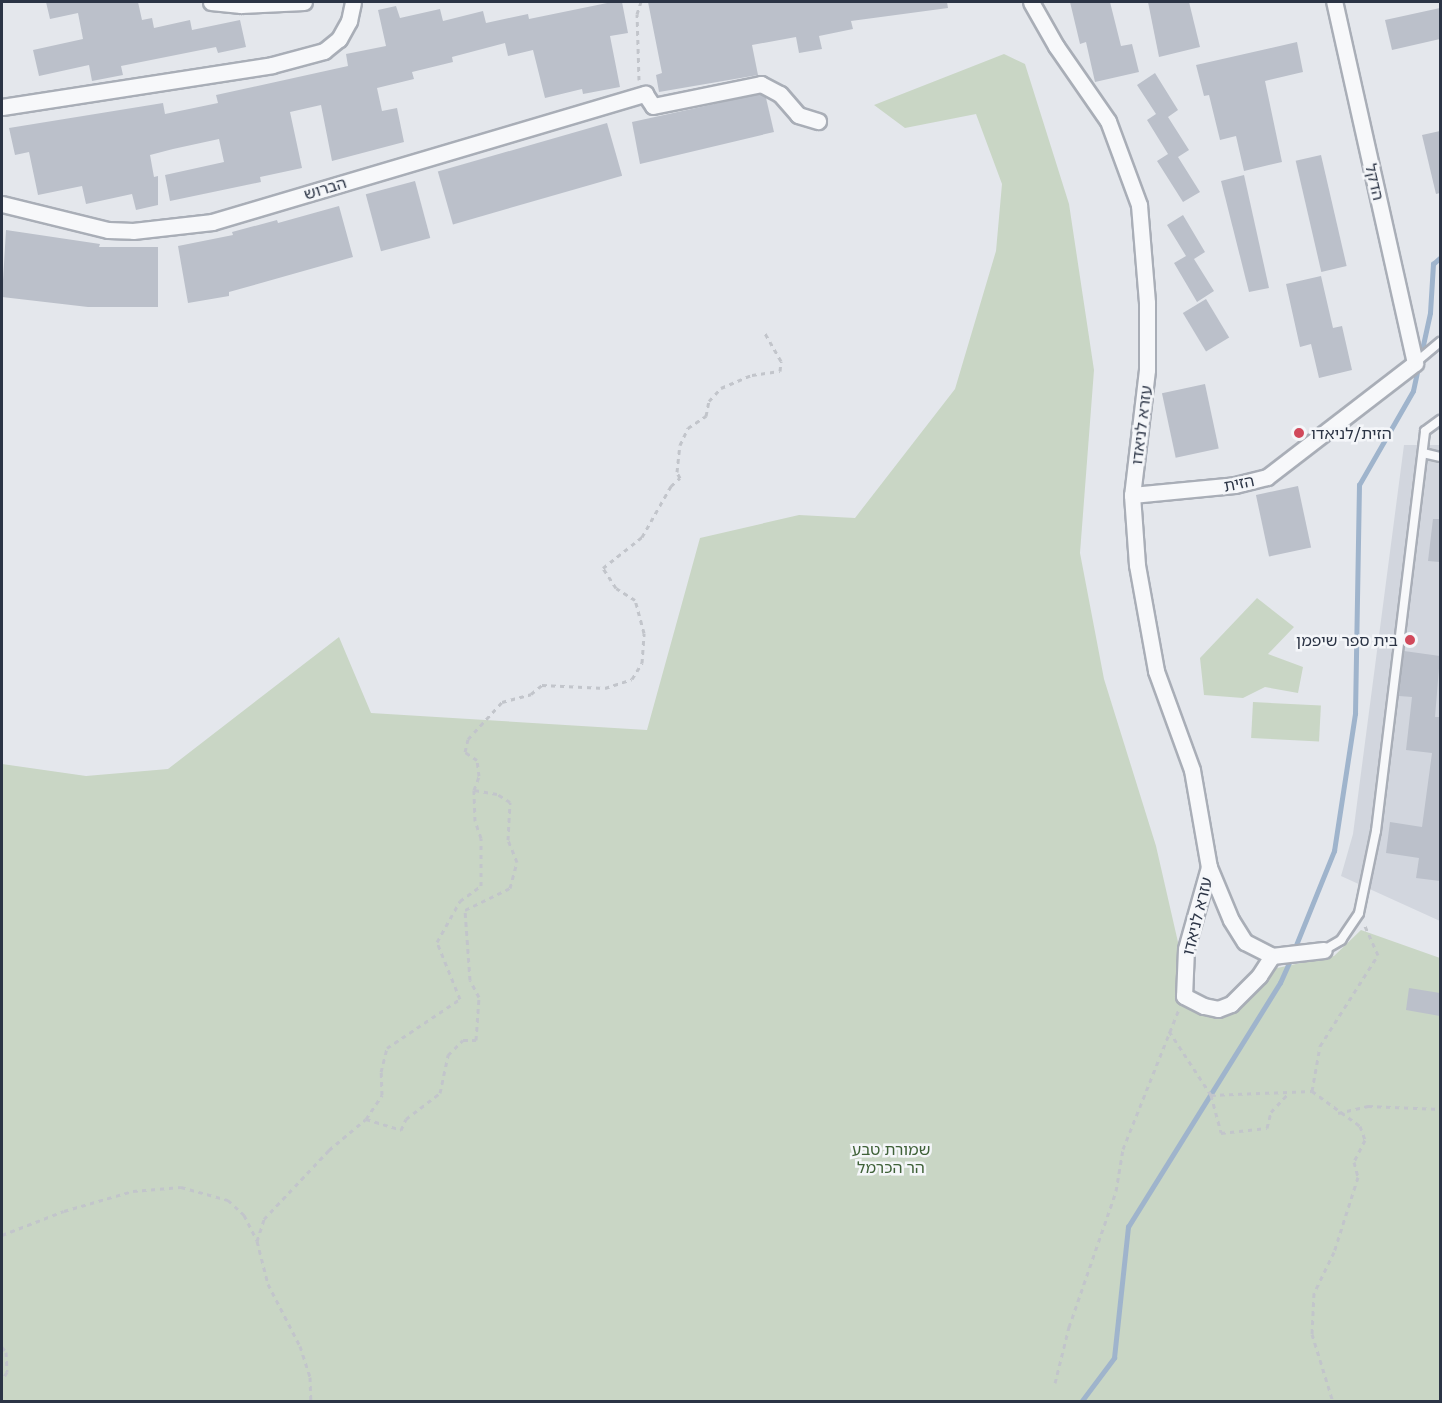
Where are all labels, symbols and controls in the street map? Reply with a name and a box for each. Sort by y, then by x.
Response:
street label: הדקל [1361,162,1389,202]
street label: הברוש [301,172,349,204]
street label: עזרא לניאדו [1127,384,1155,466]
place label: הזית/לניאדו [1311,423,1392,443]
marker: הזית/לניאדו [1292,426,1306,440]
street label: הזית [1222,471,1256,495]
place label: בית ספר שיפמן [1296,630,1398,650]
marker: בית ספר שיפמן [1403,633,1417,647]
street label: עזרא לניאדו [1178,875,1216,957]
park label: שמורת טבע הר הכרמל [852,1139,930,1177]

